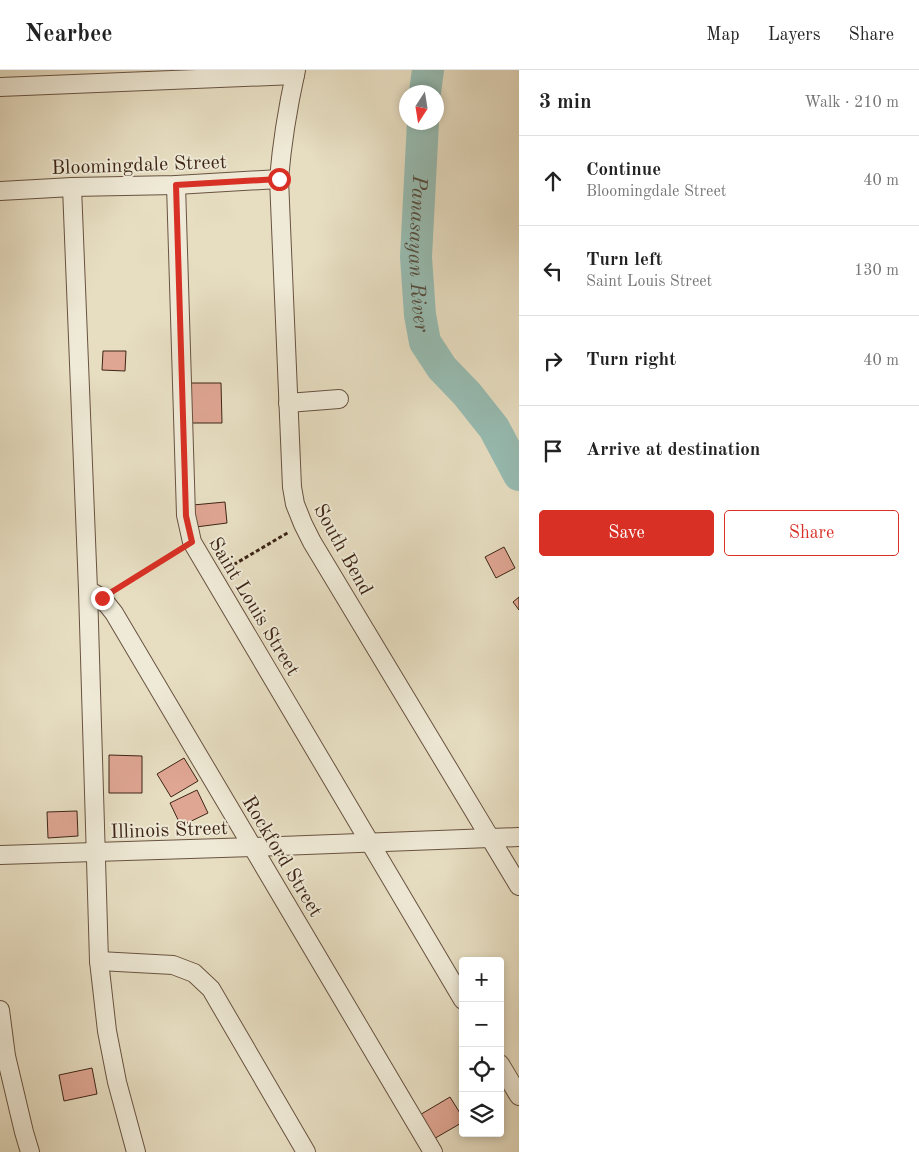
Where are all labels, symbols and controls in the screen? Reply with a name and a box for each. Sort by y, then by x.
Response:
text: Nearbee [25,23,113,47]
text: Map [706,26,740,44]
text: Layers [768,26,820,44]
text: Share [848,26,894,44]
north arrow [399,85,444,130]
text: 3 min [539,92,592,113]
text: Walk · 210 m [804,95,899,111]
street label: Bloomingdale Street [51,153,227,179]
text: Continue [586,161,661,180]
icon: ahead [539,167,567,195]
route start [268,168,291,191]
text: 40 m [863,173,899,189]
water label: Panasayan River [404,174,432,335]
text: Bloomingdale Street [586,184,726,200]
text: Turn left [586,251,663,270]
icon: left [539,257,567,285]
text: 130 m [854,263,899,279]
text: Saint Louis Street [586,274,712,290]
icon: right [539,347,567,375]
text: Turn right [586,351,676,370]
text: 40 m [863,353,899,369]
icon: arrive [539,437,567,465]
text: Arrive at destination [586,441,760,460]
street label: South Bend [309,501,375,599]
button: Save [539,510,714,556]
button: Share [724,510,899,556]
street label: Saint Louis Street [204,534,302,680]
route end [91,587,114,610]
street label: Rockford Street [237,793,325,921]
street label: Illinois Street [110,819,228,843]
map controls [459,957,504,1137]
button: + [459,957,504,1002]
button: − [459,1002,504,1047]
button: locate [459,1047,504,1092]
button: layers [459,1092,504,1137]

